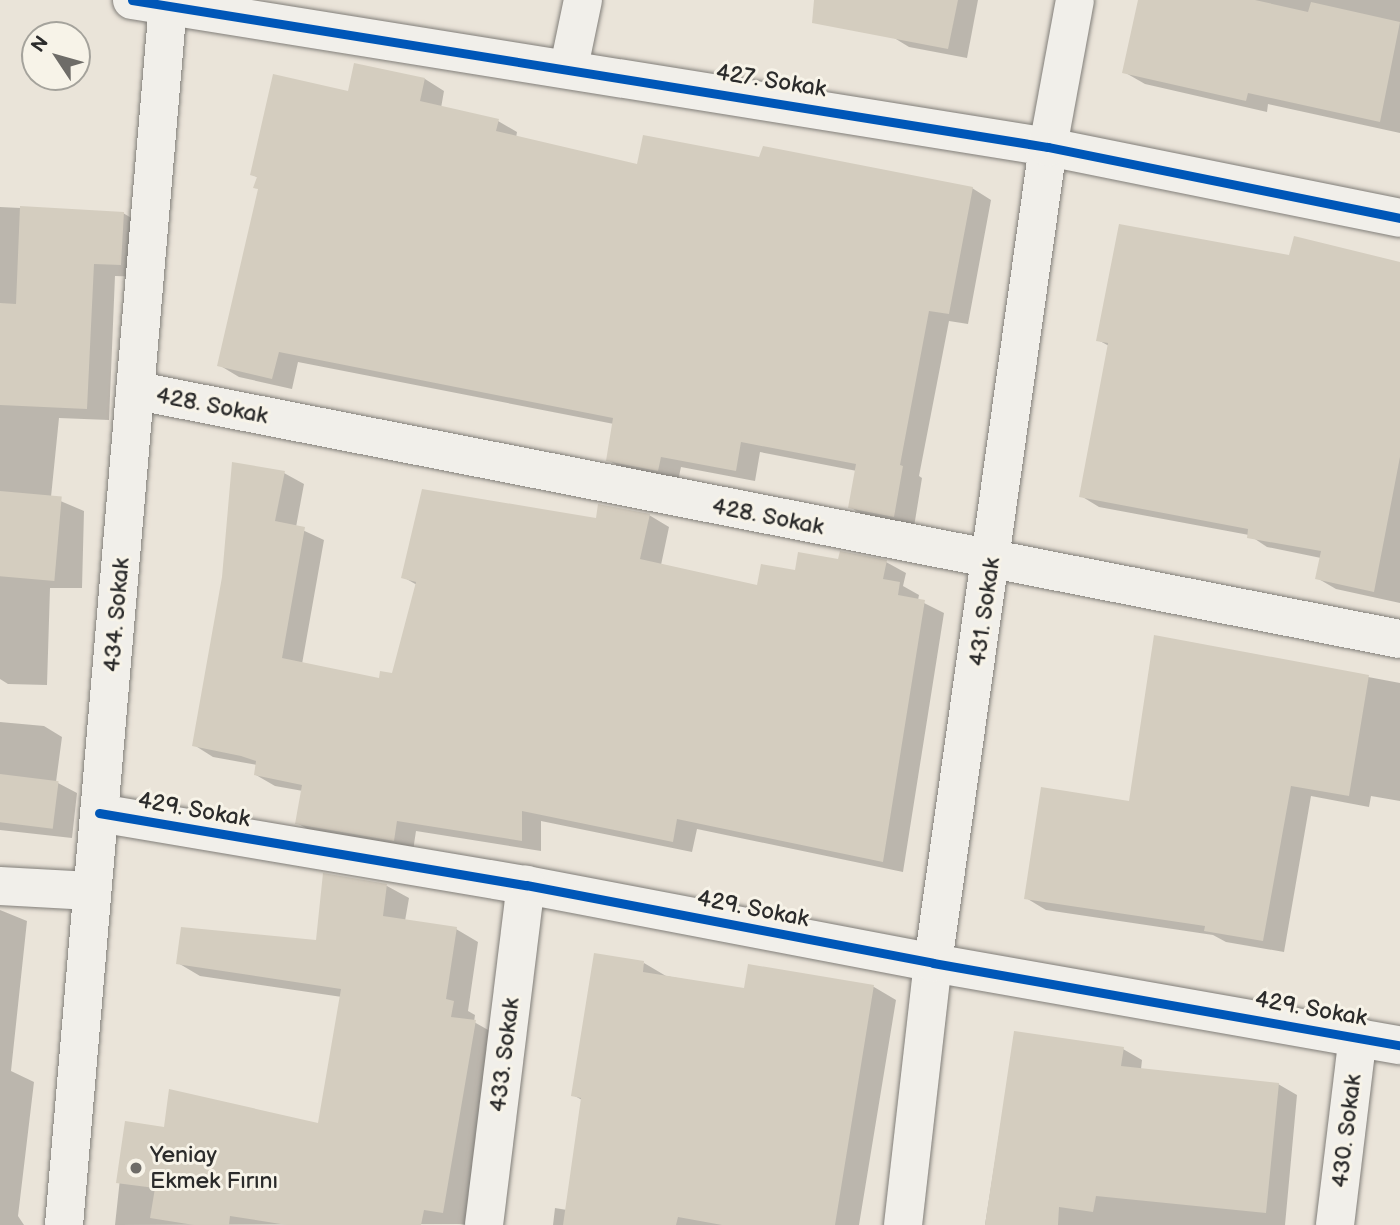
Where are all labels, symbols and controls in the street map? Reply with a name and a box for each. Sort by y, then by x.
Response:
north arrow [21,21,91,91]
text: N [27,32,54,57]
street label: 427. Sokak [714,59,828,103]
street label: 428. Sokak [153,382,271,430]
street label: 428. Sokak [709,493,827,541]
street label: 434. Sokak [98,556,136,674]
street label: 431. Sokak [964,556,1006,668]
street label: 429. Sokak [136,787,252,833]
street label: 429. Sokak [695,885,811,933]
street label: 429. Sokak [1253,986,1369,1032]
street label: 433. Sokak [484,996,526,1114]
street label: 430. Sokak [1326,1072,1368,1190]
place label: Yeniay Ekmek Fırını [150,1141,278,1195]
marker: Yeniay Ekmek Fırını [128,1160,144,1176]

